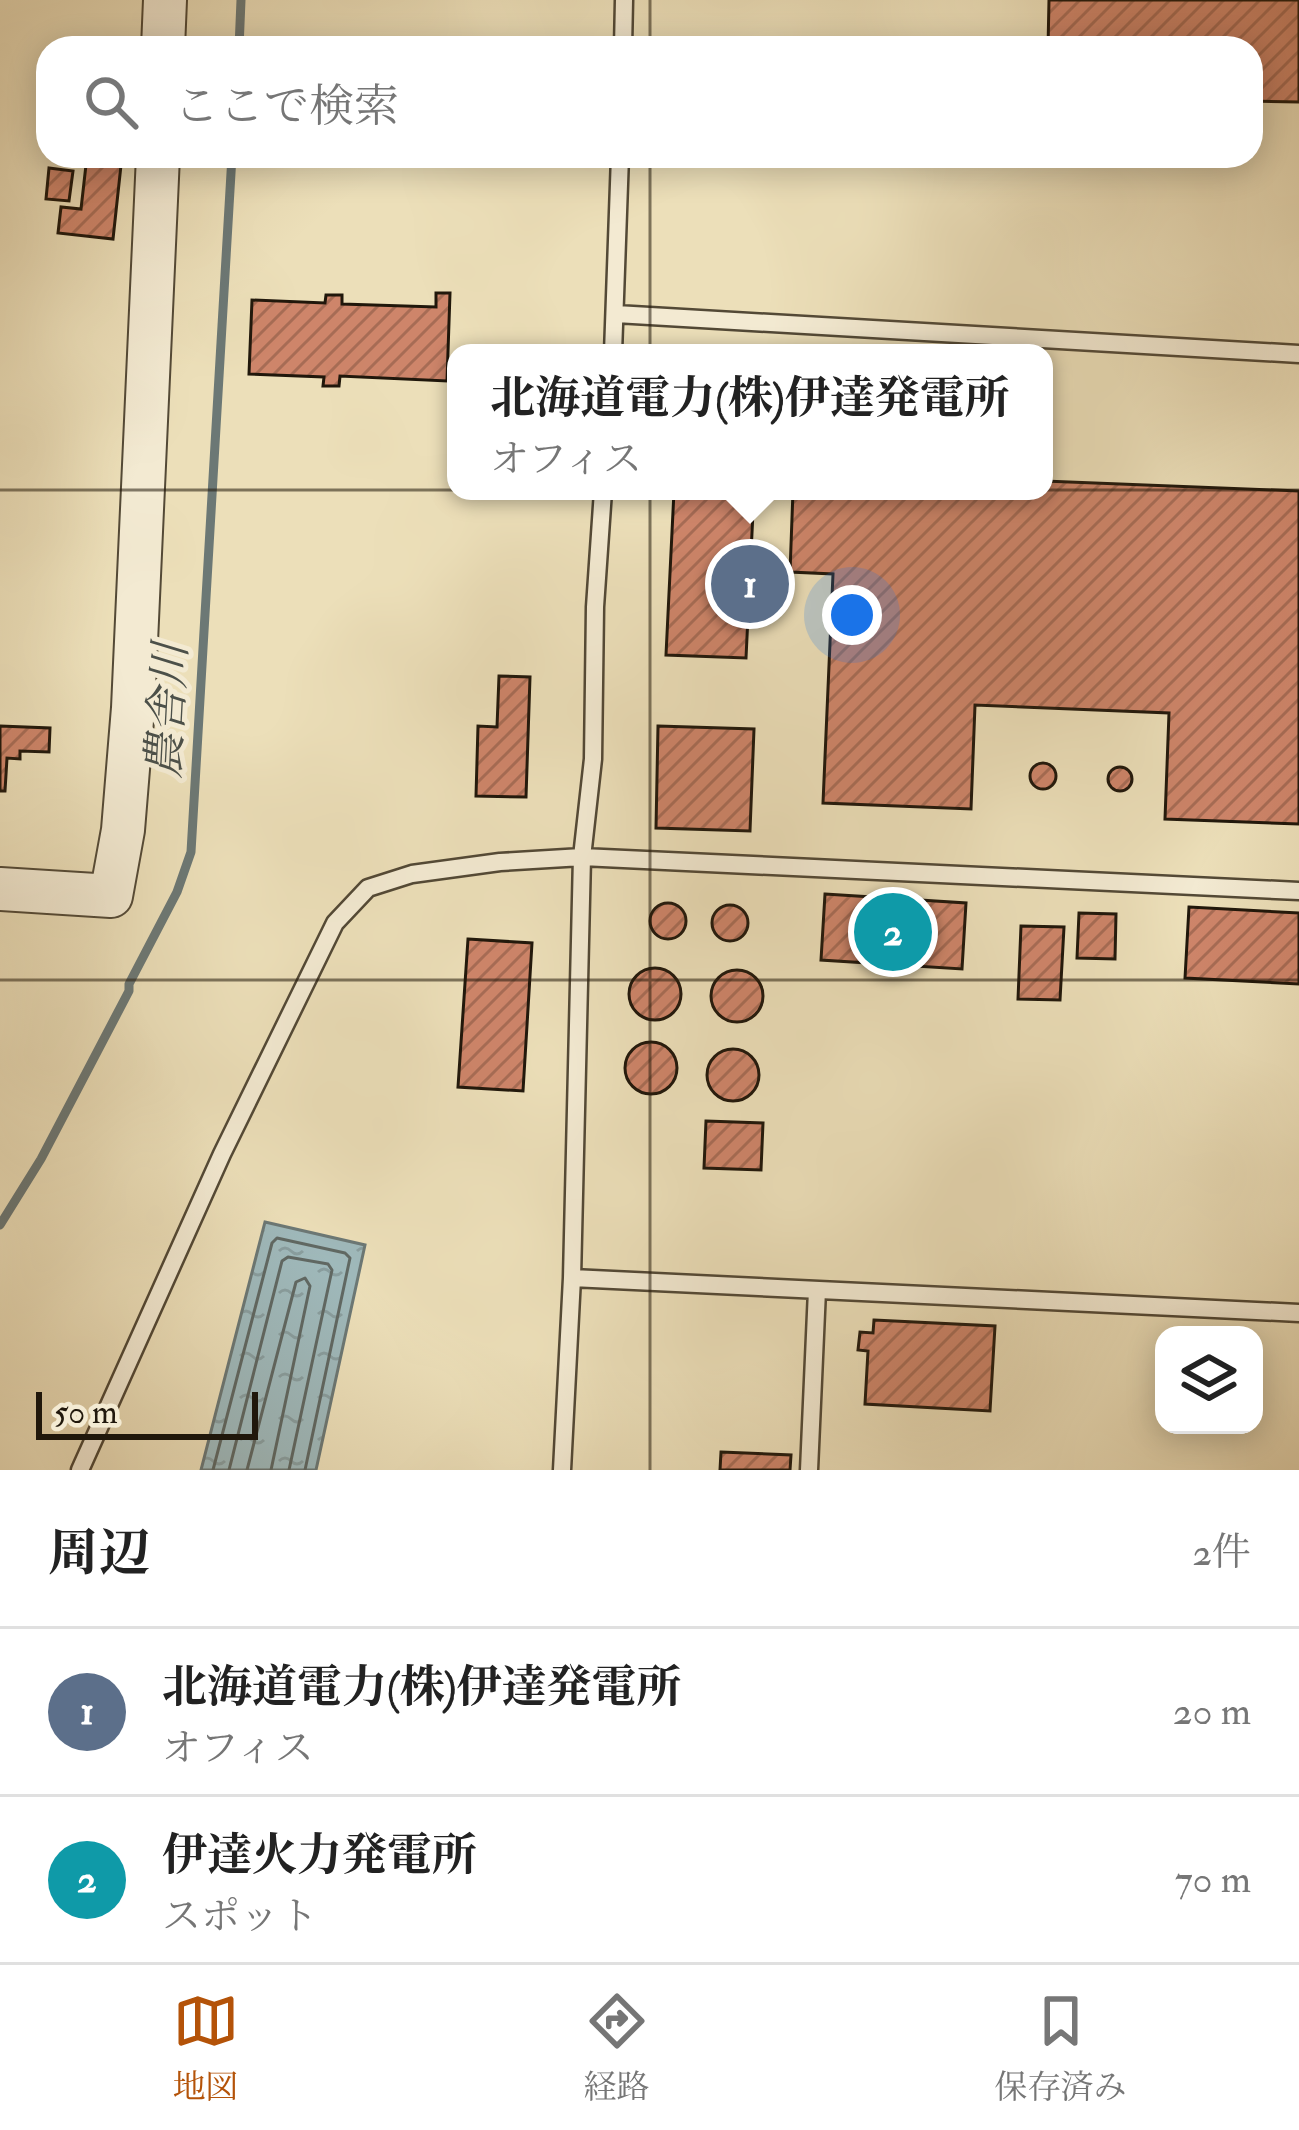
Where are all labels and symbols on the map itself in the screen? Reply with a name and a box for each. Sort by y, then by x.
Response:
pin: 1 [711,539,789,629]
your location [822,585,882,645]
water label: 農舎川 [137,637,200,780]
pin: 2 [854,887,932,977]
scale bar [36,1386,258,1439]

